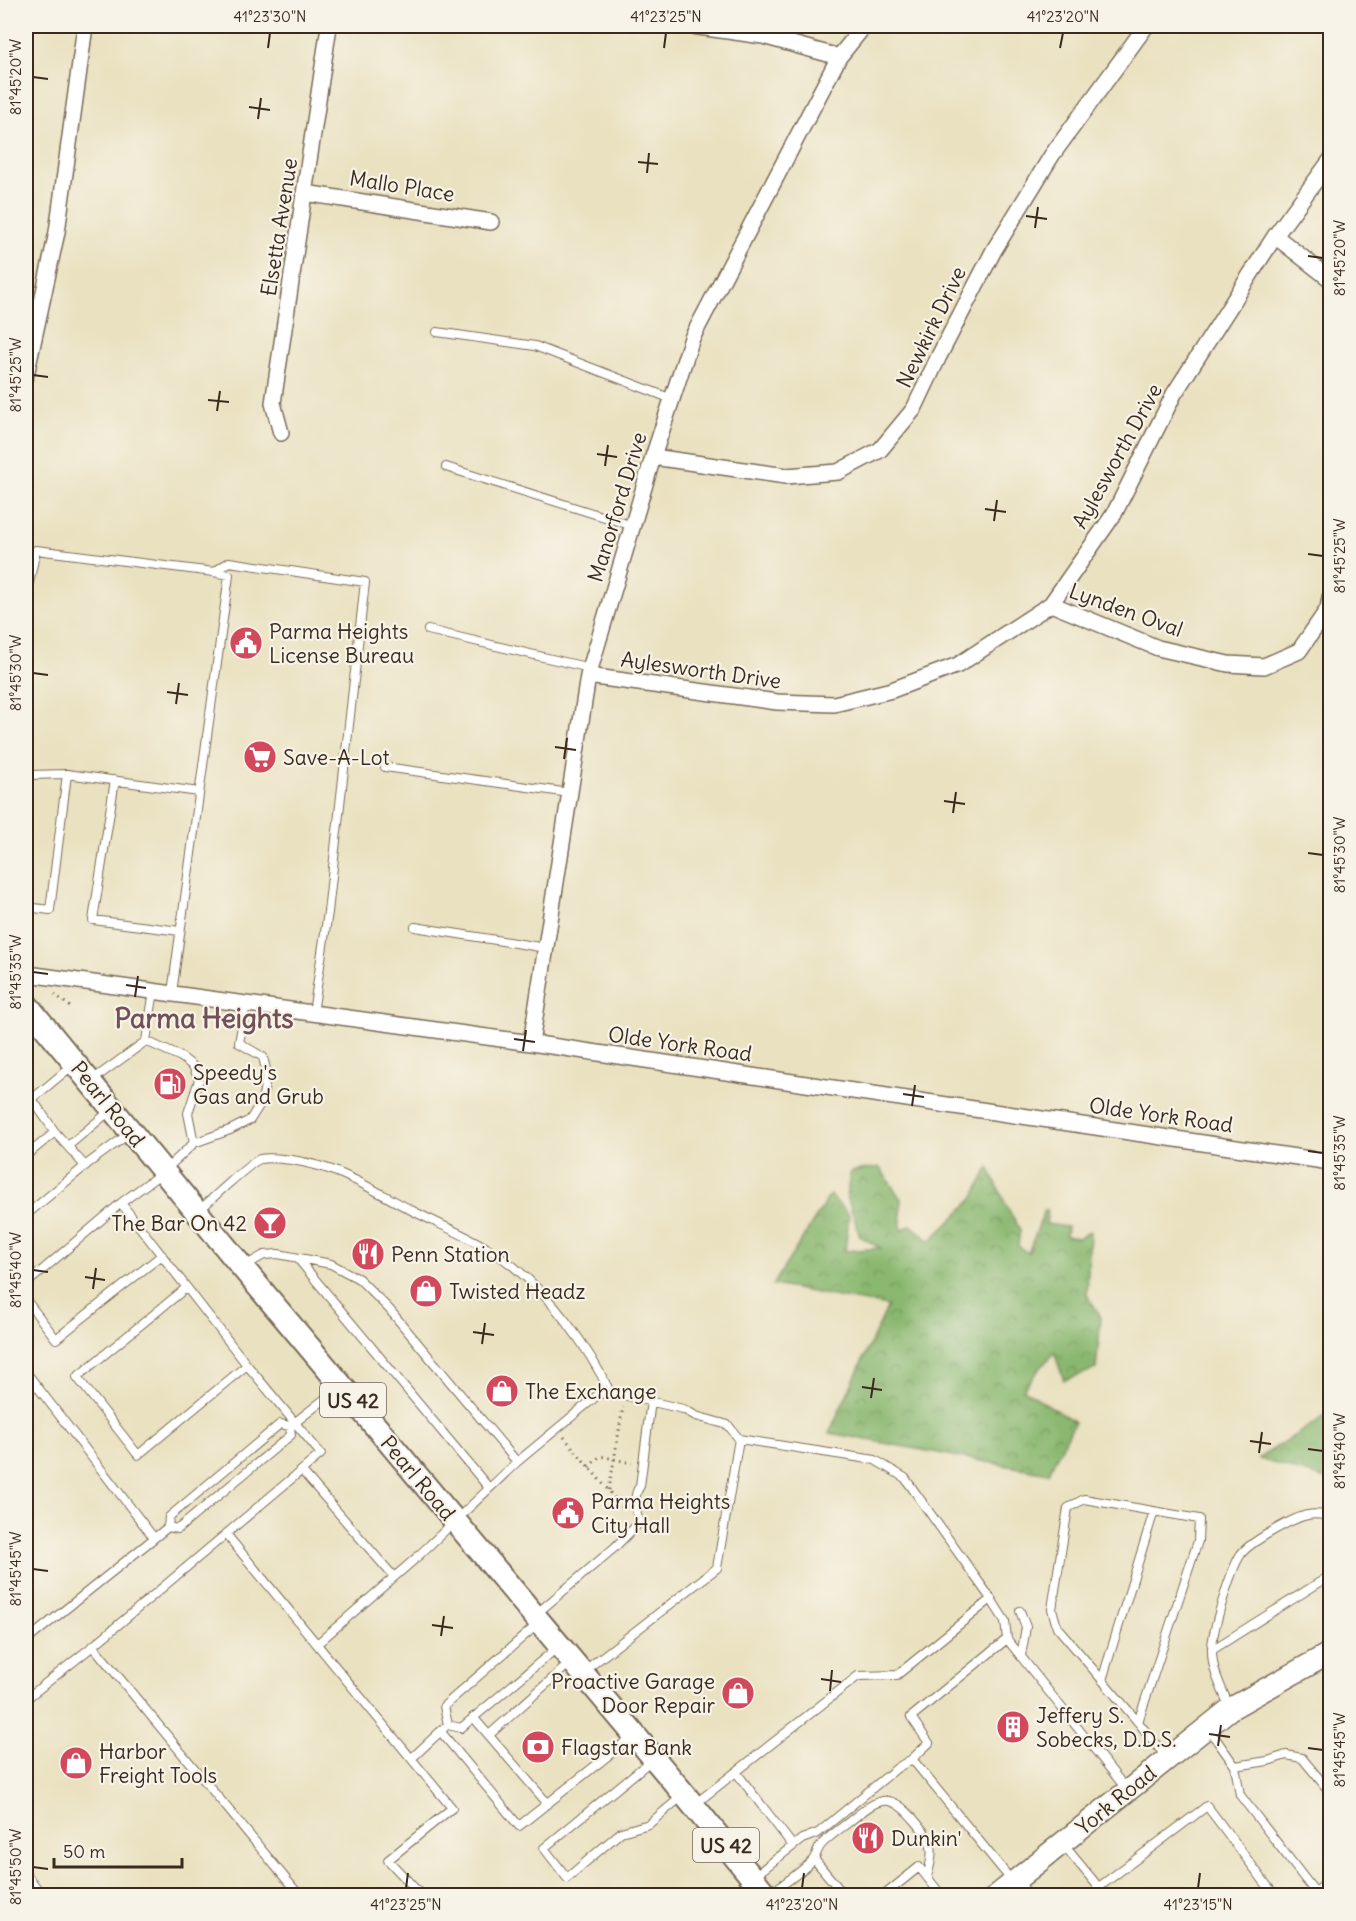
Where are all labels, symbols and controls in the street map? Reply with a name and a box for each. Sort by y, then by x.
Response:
text: 41°23'30"N [234,7,306,26]
text: 41°23'25"N [630,7,702,26]
text: 41°23'20"N [1027,7,1099,26]
text: 81°45'20"W [6,39,25,115]
street label: Elsetta Avenue [255,156,303,298]
street label: Mallo Place [348,164,456,208]
text: 81°45'20"W [1330,220,1349,296]
street label: Newkirk Drive [890,262,972,392]
text: 81°45'25"W [6,337,25,413]
street label: Aylesworth Drive [1066,379,1168,533]
street label: Manorford Drive [581,429,653,585]
text: 81°45'25"W [1330,518,1349,594]
street label: Lynden Oval [1065,577,1187,643]
place label: Parma Heights License Bureau [269,618,414,669]
public building icon: Parma Heights License Bureau [228,625,264,661]
text: 81°45'30"W [6,634,25,711]
street label: Aylesworth Drive [619,645,783,695]
supermarket icon: Save-A-Lot [242,739,278,775]
place label: Save-A-Lot [283,744,390,771]
text: 81°45'30"W [1330,816,1349,893]
text: 81°45'35"W [6,934,25,1010]
district label: Parma Heights [114,1001,294,1035]
street label: Olde York Road [606,1021,754,1067]
street label: Pearl Road [65,1056,151,1152]
place label: Speedy's Gas and Grub [193,1059,324,1110]
fuel station icon: Speedy's Gas and Grub [152,1066,188,1102]
street label: Olde York Road [1087,1092,1235,1138]
text: 81°45'35"W [1330,1115,1349,1191]
bar icon: The Bar On 42 [252,1205,288,1241]
place label: The Bar On 42 [111,1210,247,1237]
text: 81°45'40"W [6,1231,25,1308]
restaurant icon: Penn Station [350,1236,386,1272]
place label: Penn Station [391,1241,510,1268]
shop icon: Twisted Headz [408,1273,444,1309]
place label: Twisted Headz [449,1278,586,1305]
shop icon: The Exchange [484,1373,520,1409]
place label: The Exchange [525,1378,657,1405]
road number: US 42 [320,1383,386,1417]
text: 81°45'40"W [1330,1412,1349,1489]
street label: Pearl Road [375,1430,461,1526]
place label: Parma Heights City Hall [591,1488,730,1539]
public building icon: Parma Heights City Hall [550,1495,586,1531]
text: 81°45'45"W [6,1531,25,1607]
place label: Proactive Garage Door Repair [551,1668,715,1719]
shop icon: Proactive Garage Door Repair [720,1675,756,1711]
place label: Jeffery S. Sobecks, D.D.S. [1036,1702,1177,1753]
building icon: Jeffery S. Sobecks, D.D.S. [995,1709,1031,1745]
text: 81°45'45"W [1330,1712,1349,1788]
bank icon: Flagstar Bank [520,1729,556,1765]
place label: Flagstar Bank [561,1734,692,1761]
place label: Harbor Freight Tools [99,1738,217,1789]
shop icon: Harbor Freight Tools [58,1745,94,1781]
street label: York Road [1070,1759,1162,1841]
restaurant icon: Dunkin' [850,1820,886,1856]
place label: Dunkin' [891,1825,962,1852]
text: 81°45'50"W [6,1828,25,1905]
road number: US 42 [693,1828,759,1862]
scale bar [54,1831,182,1869]
text: 50 m [63,1840,105,1863]
text: 41°23'25"N [370,1895,442,1914]
text: 41°23'20"N [766,1895,838,1914]
text: 41°23'15"N [1163,1895,1233,1914]

